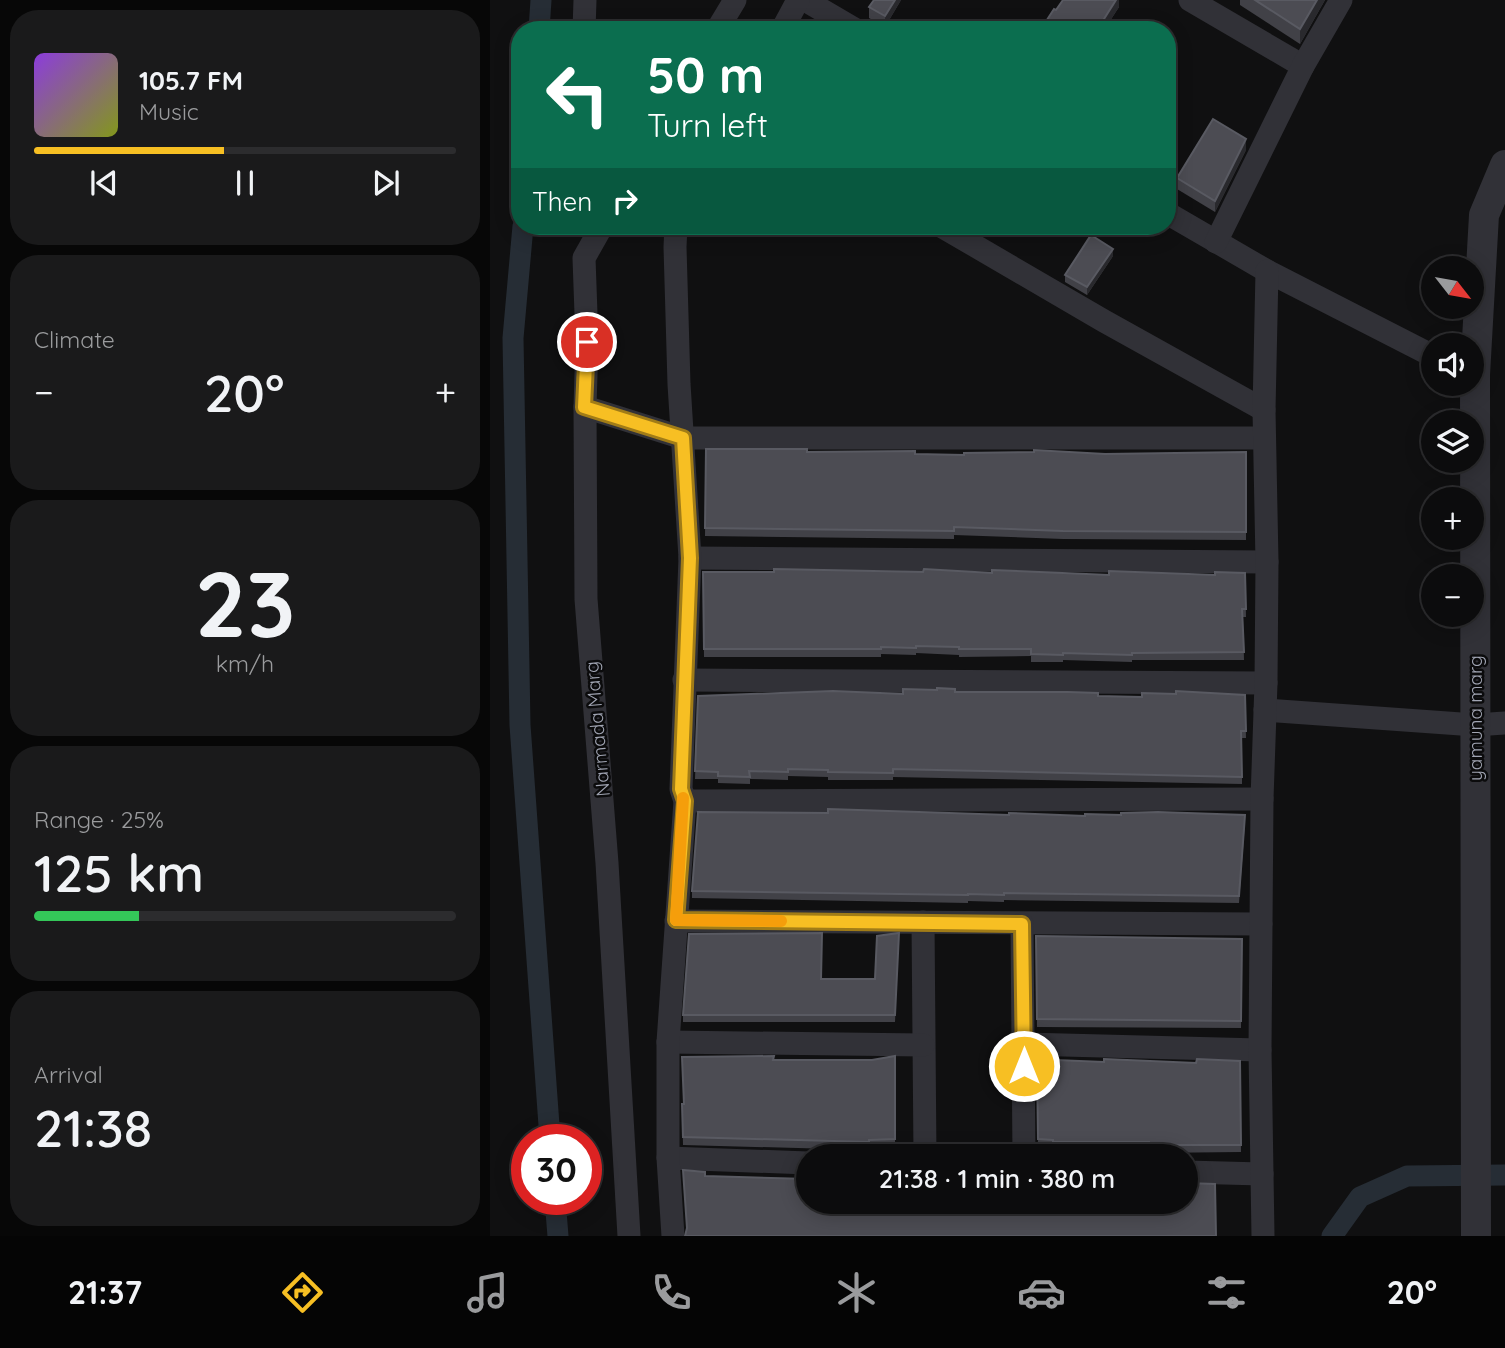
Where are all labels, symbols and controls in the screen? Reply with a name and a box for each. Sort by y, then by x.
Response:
text: 50 m [647,44,764,105]
icon: left [532,49,623,140]
text: 105.7 FM [139,64,243,97]
text: Music [139,97,199,126]
text: Turn left [647,105,768,145]
icon: previous [85,164,123,202]
icon: pause [226,164,264,202]
icon: next [367,164,405,202]
icon: right [606,182,644,220]
text: Then [532,185,592,218]
north arrow [1421,256,1484,318]
map controls [1421,256,1484,627]
pin [557,312,617,372]
icon: arrive [568,323,606,361]
text: Climate [34,325,115,354]
button: sound [1421,333,1484,396]
text: 20° [204,360,284,425]
text: − [34,368,54,416]
text: + [435,368,456,416]
button: layers [1421,410,1484,473]
button: + [1421,487,1484,550]
text: 23 [195,546,295,660]
button: − [1421,564,1484,627]
text: km/h [216,649,274,678]
street label: yamuna marg [1463,655,1487,781]
street label: Narmada Marg [579,660,615,798]
text: Range · 25% [34,805,164,834]
text: 125 km [34,840,204,905]
position arrow [987,1029,1061,1103]
text: Arrival [34,1060,103,1089]
text: 21:38 [34,1095,152,1160]
speed limit sign: 30 [511,1124,602,1215]
text: 21:38 · 1 min · 380 m [879,1162,1115,1195]
icon: directions [278,1268,327,1317]
icon: music [463,1268,512,1317]
icon: phone [647,1268,696,1317]
icon: climate [832,1268,881,1317]
icon: car [1017,1268,1066,1317]
icon: filters [1202,1268,1251,1317]
text: 21:37 [68,1272,142,1312]
text: 20° [1387,1272,1437,1312]

